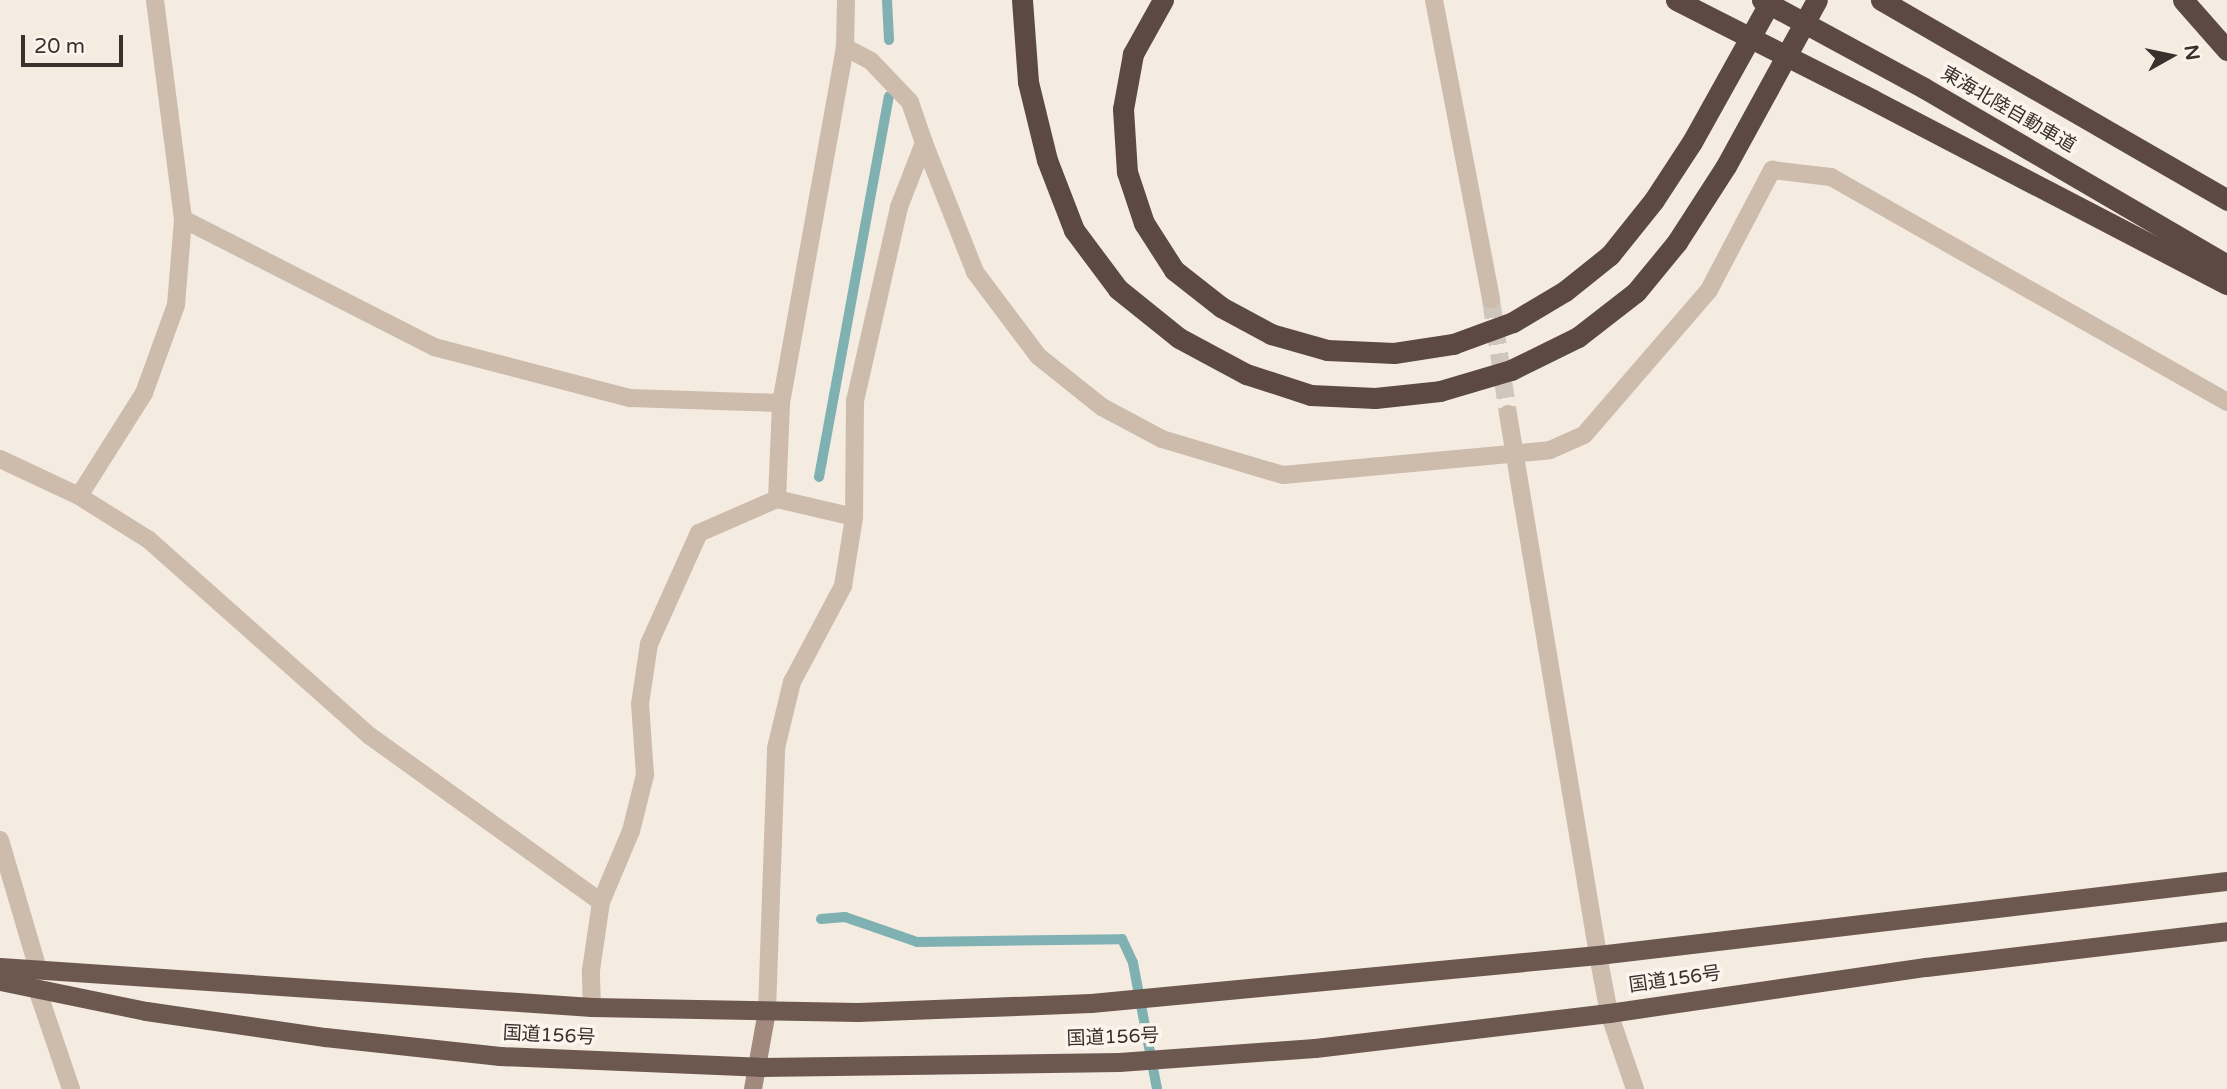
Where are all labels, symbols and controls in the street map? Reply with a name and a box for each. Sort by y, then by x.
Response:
scale bar [24,21,126,65]
north arrow [2136,21,2206,91]
text: 20 m [34,34,85,59]
text: N [2180,43,2204,62]
street label: 東海北陸自動車道 [1936,62,2080,158]
street label: 国道156号 [1627,962,1723,998]
street label: 国道156号 [502,1022,596,1050]
street label: 国道156号 [1066,1025,1160,1051]

